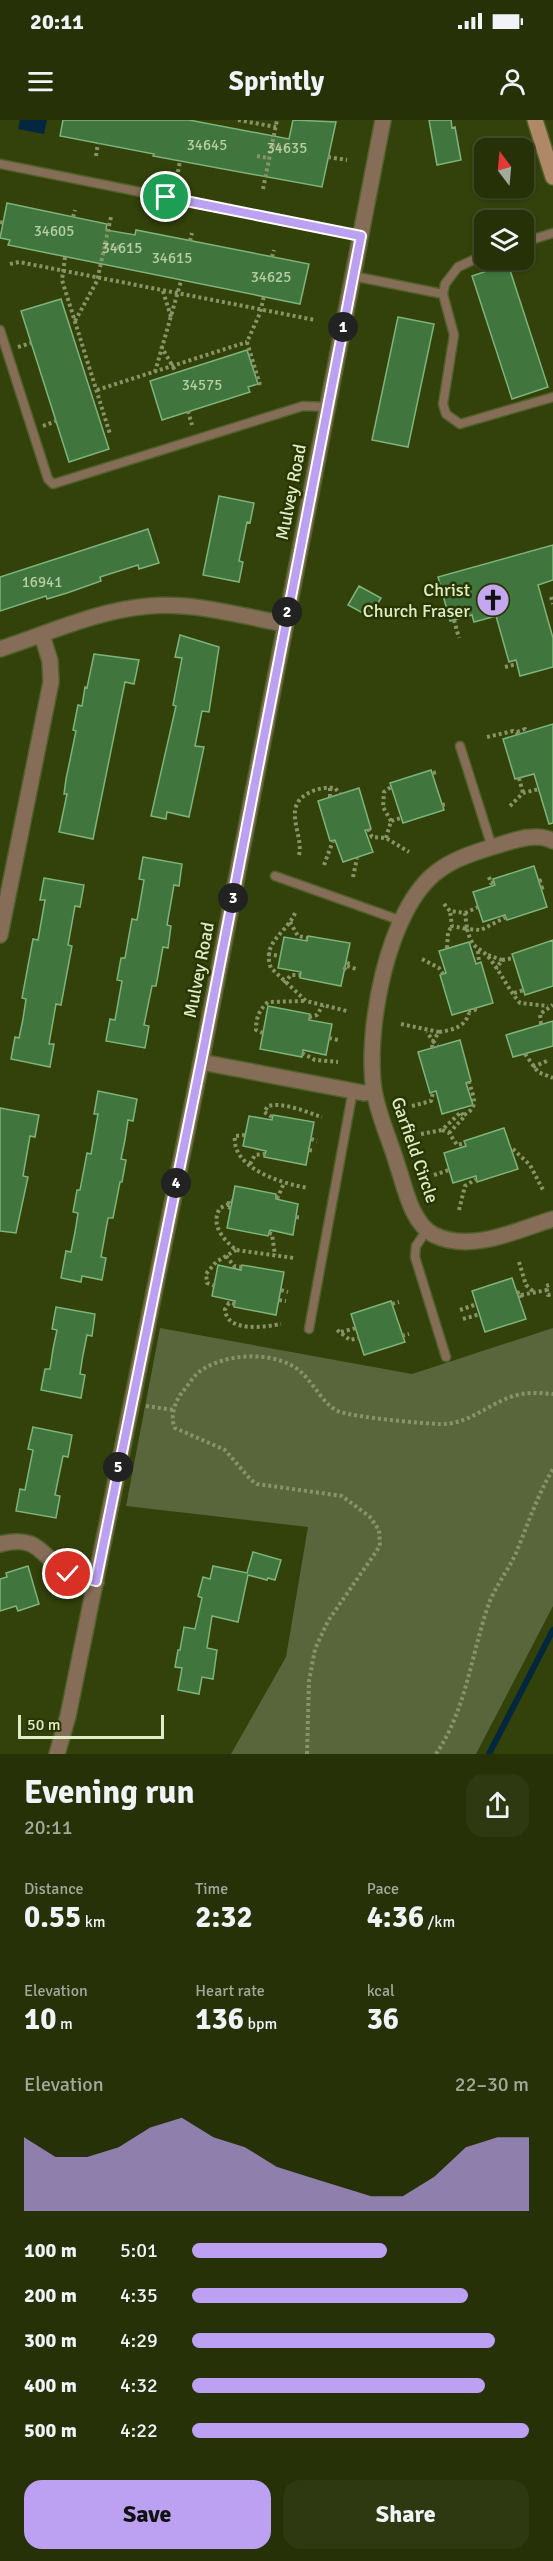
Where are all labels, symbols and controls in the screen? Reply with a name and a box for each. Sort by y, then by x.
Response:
text: 20:11 [30,8,84,35]
icon: menu [24,65,57,98]
text: Sprintly [229,65,324,98]
icon: person [496,65,529,98]
house number: 34645 [187,136,227,154]
north arrow [474,138,534,198]
map controls [474,138,534,270]
house number: 34635 [267,139,307,157]
pin [140,171,191,222]
icon: arrive [149,180,182,213]
button: layers [474,210,534,270]
house number: 34605 [34,222,74,240]
house number: 34615 [102,239,142,257]
house number: 34615 [152,249,192,267]
house number: 34625 [251,268,291,286]
pin: 1 [328,312,358,342]
text: 1 [339,317,347,337]
house number: 34575 [182,376,222,394]
street label: Mulvey Road [271,442,311,542]
house number: 16941 [22,573,62,591]
place label: Christ Church Fraser [363,579,470,622]
church icon: Christ Church Fraser [475,582,511,618]
pin: 2 [272,597,302,627]
text: 2 [283,602,291,622]
pin: 3 [218,883,248,913]
text: 3 [229,888,237,908]
street label: Mulvey Road [179,920,219,1020]
street label: Garfield Circle [387,1094,443,1206]
pin: 4 [161,1168,191,1198]
text: 4 [172,1173,180,1193]
pin: 5 [103,1452,133,1482]
text: 5 [114,1457,122,1477]
pin [42,1548,93,1599]
icon: check [51,1557,84,1590]
scale bar [18,1712,164,1740]
text: 50 m [27,1715,61,1735]
text: Evening run [24,1772,194,1813]
button: share [466,1774,529,1837]
text: 20:11 [24,1815,73,1840]
text: Distance [24,1879,84,1899]
text: Time [195,1879,228,1899]
text: Pace [367,1879,399,1899]
text: 0.55 [24,1899,81,1936]
text: 2:32 [195,1899,253,1936]
text: 4:36 [367,1899,424,1936]
text: km [81,1912,106,1932]
text: /km [424,1912,455,1932]
text: Elevation [24,1981,88,2001]
text: Heart rate [195,1981,265,2001]
text: kcal [367,1981,395,2001]
text: 10 [24,2001,56,2038]
text: 136 [195,2001,244,2038]
text: 36 [367,2001,399,2038]
text: m [56,2014,73,2034]
text: bpm [244,2014,277,2034]
text: Elevation [24,2072,104,2097]
text: 22–30 m [455,2072,529,2097]
text: 100 m [24,2238,77,2263]
text: 5:01 [120,2238,158,2263]
text: 200 m [24,2283,77,2308]
text: 4:35 [120,2283,158,2308]
text: 300 m [24,2328,77,2353]
text: 4:29 [120,2328,158,2353]
text: 400 m [24,2373,77,2398]
text: 4:32 [120,2373,158,2398]
text: 500 m [24,2418,77,2443]
text: 4:22 [120,2418,158,2443]
button: Save [24,2480,271,2549]
button: Share [283,2480,529,2549]

